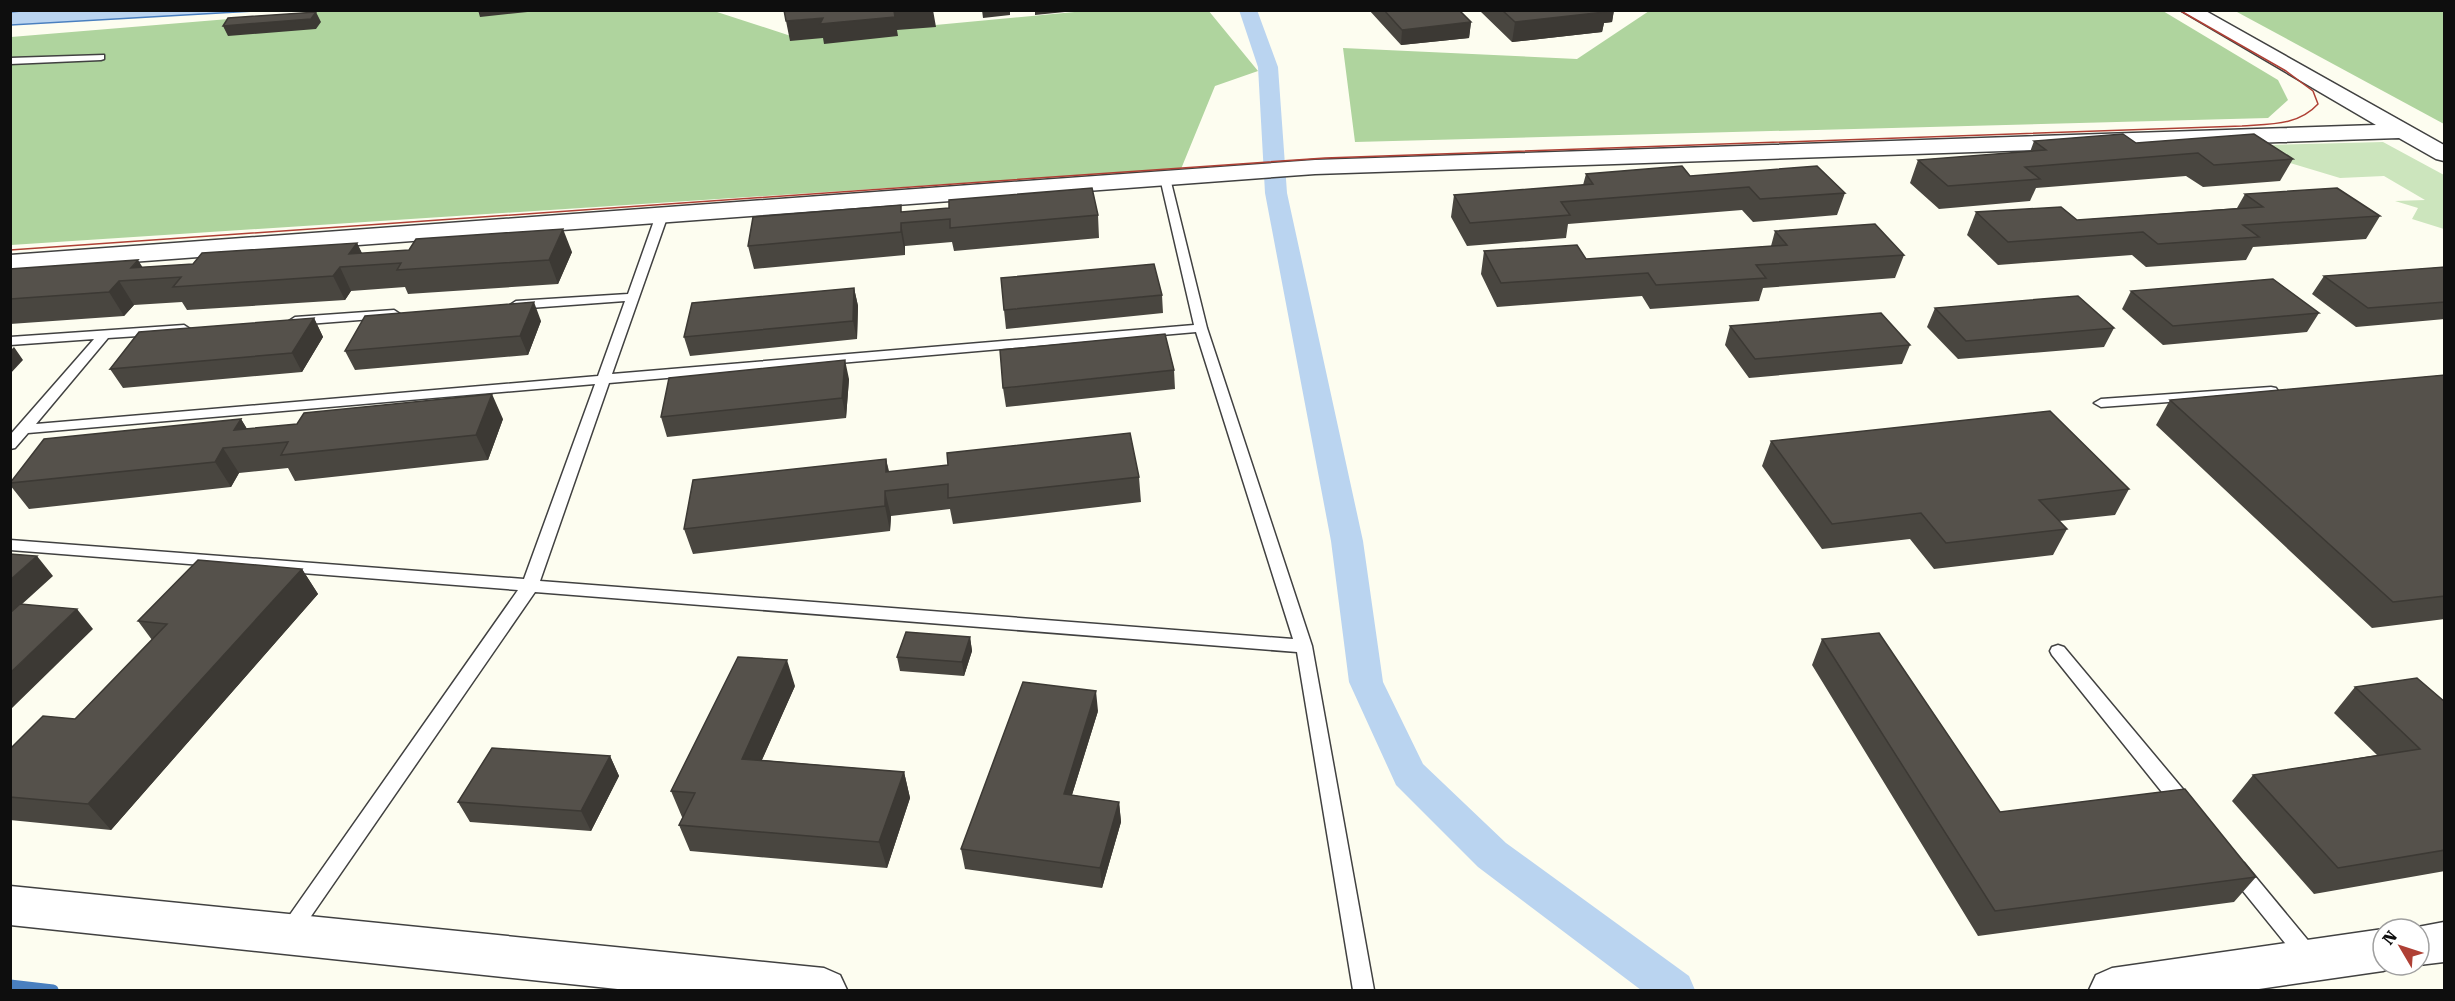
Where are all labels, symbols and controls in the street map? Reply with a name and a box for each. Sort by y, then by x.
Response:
north arrow [2371,917,2431,977]
text: N [2378,927,2401,949]

